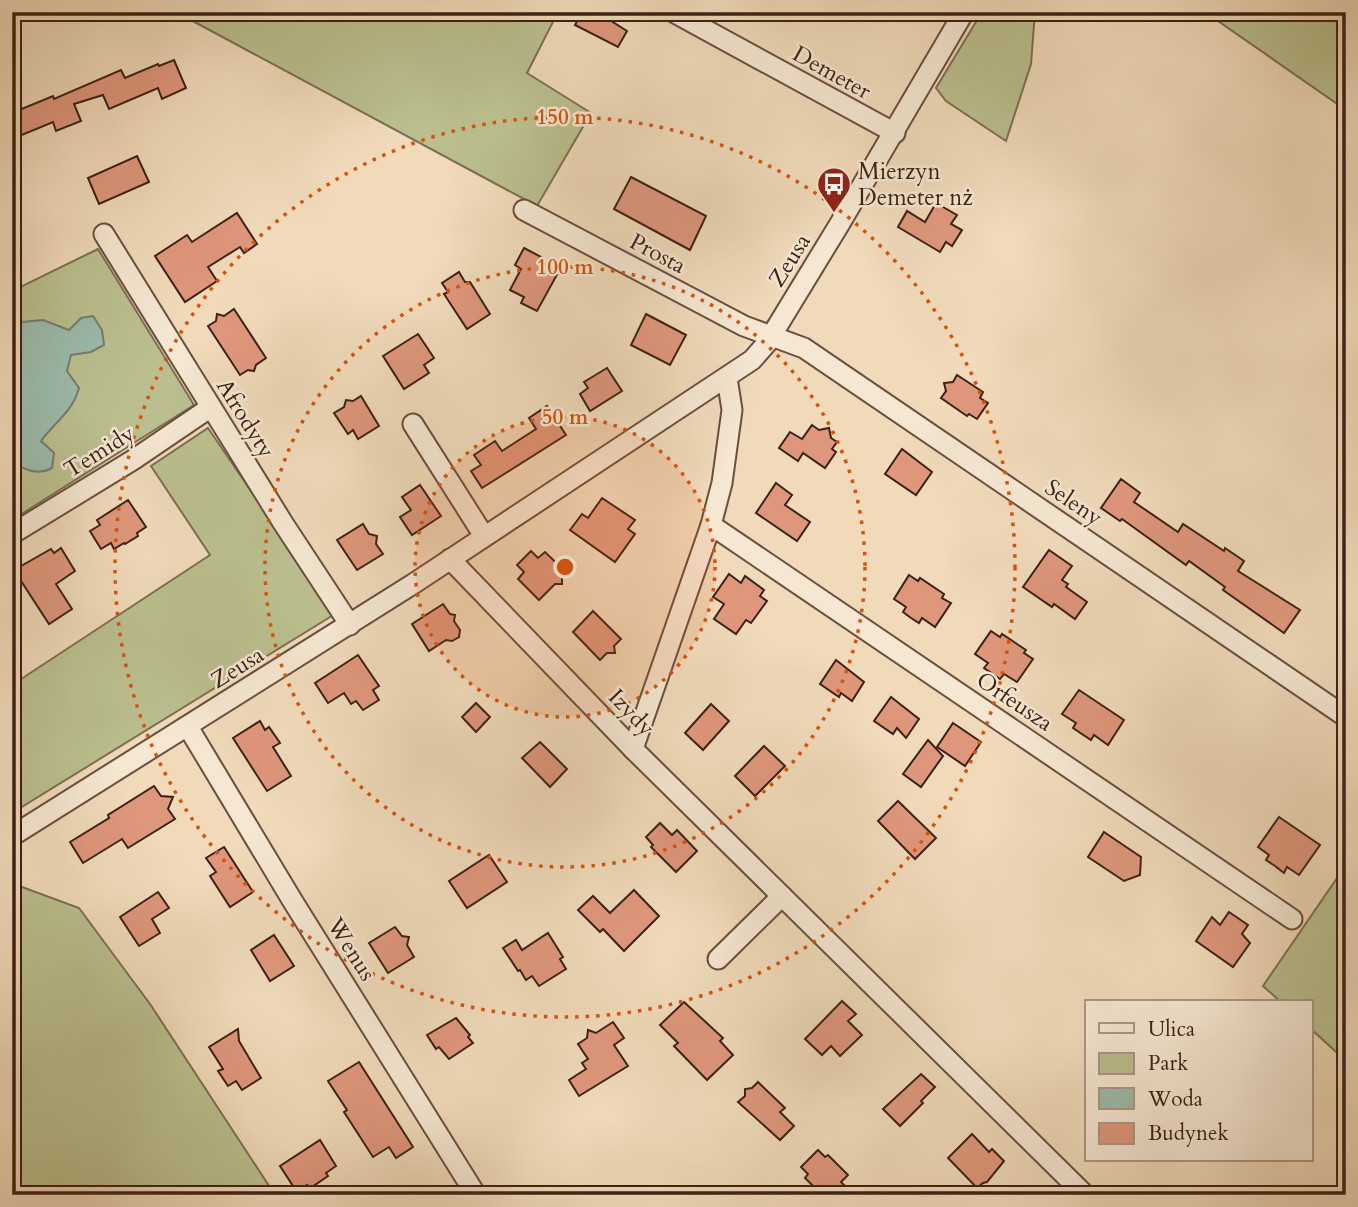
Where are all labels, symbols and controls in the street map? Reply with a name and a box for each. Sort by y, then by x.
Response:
street label: Demeter [787,38,877,107]
text: 150 m [536,103,594,132]
place label: Mierzyn Demeter nż [858,156,973,213]
bus stop icon: Mierzyn Demeter nż [815,165,853,214]
street label: Prosta [624,226,691,281]
street label: Zeusa [761,228,818,293]
text: 100 m [536,253,594,282]
street label: Afrodyty [209,373,282,464]
text: 50 m [542,403,589,432]
street label: Temidy [58,418,140,485]
street label: Seleny [1039,472,1109,533]
centre of rings [553,555,577,579]
street label: Zeusa [205,639,270,696]
street label: Orfeusza [970,664,1059,738]
street label: Izydy [602,682,662,743]
street label: Wenus [320,911,383,987]
legend [1085,1000,1312,1162]
text: Ulica [1148,1015,1195,1044]
text: Park [1148,1049,1189,1078]
text: Woda [1147,1085,1203,1114]
text: Budynek [1148,1119,1230,1148]

